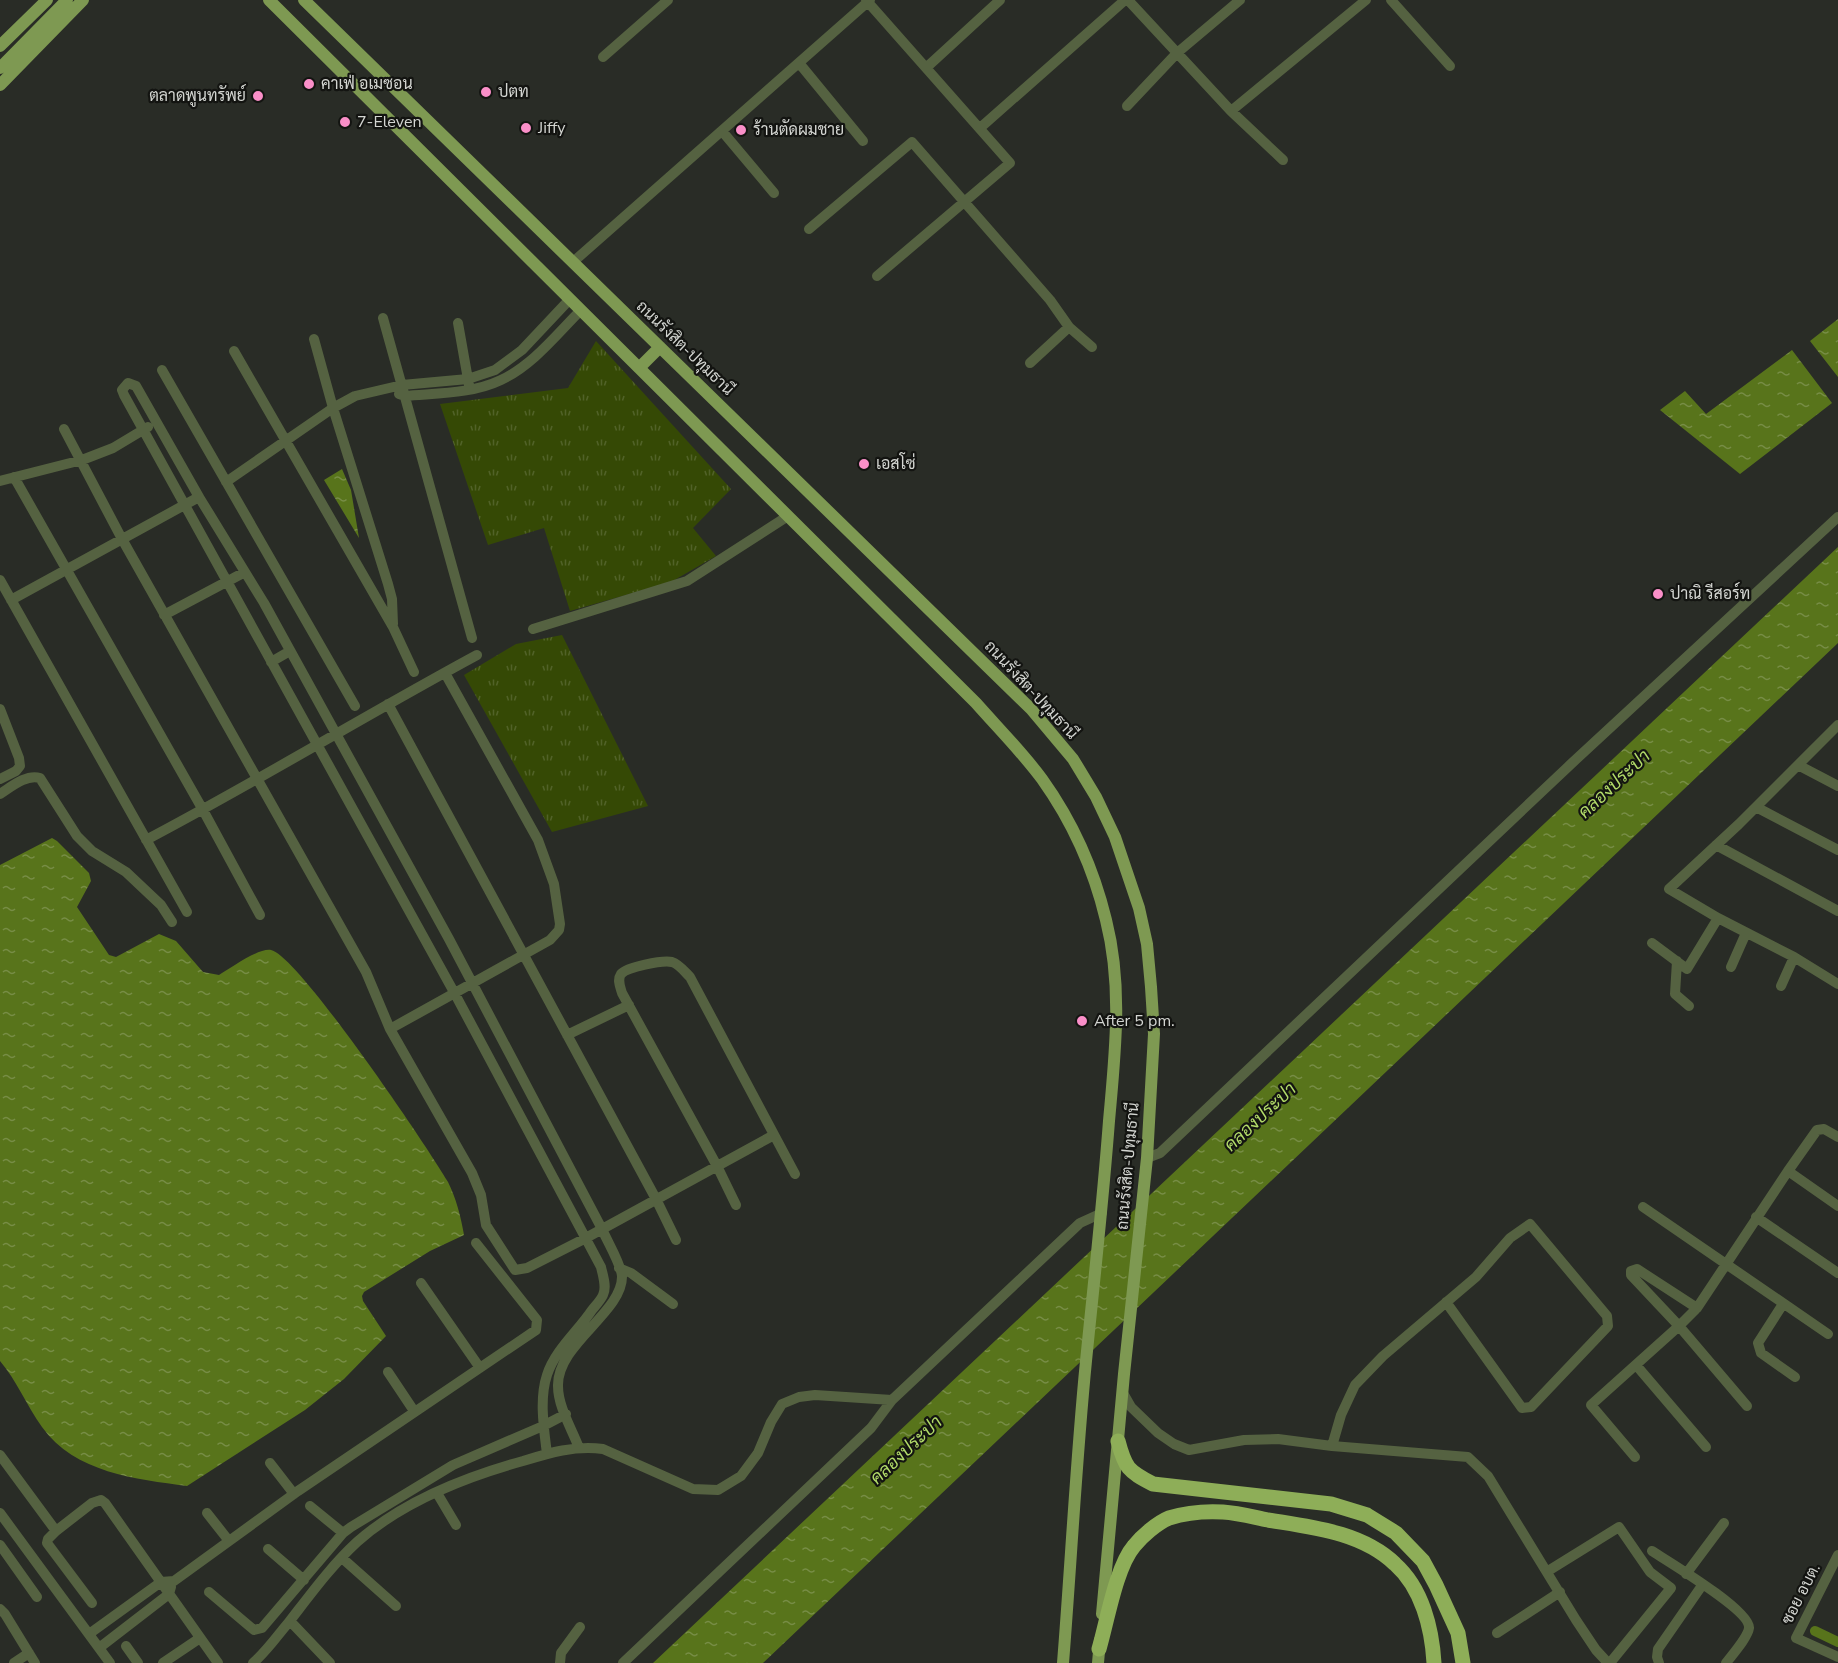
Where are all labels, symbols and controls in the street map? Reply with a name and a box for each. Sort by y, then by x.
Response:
place label: คาเฟ่ อเมซอน [321,73,413,95]
marker: คาเฟ่ อเมซอน [302,77,316,91]
place label: ปตท [498,81,529,103]
place label: ตลาดพูนทรัพย์ [149,83,246,107]
marker: ปตท [479,85,493,99]
marker: ตลาดพูนทรัพย์ [251,89,265,103]
place label: 7-Eleven [357,111,422,133]
marker: 7-Eleven [338,115,352,129]
place label: Jiffy [537,117,566,139]
place label: ร้านตัดผมชาย [753,119,844,141]
marker: Jiffy [519,121,533,135]
marker: ร้านตัดผมชาย [734,123,748,137]
street label: ถนนรังสิต-ปทุมธานี [631,295,739,400]
place label: เอสโซ่ [876,452,916,475]
marker: เอสโซ่ [857,457,871,471]
place label: ปาณิ รีสอร์ท [1670,581,1750,605]
marker: ปาณิ รีสอร์ท [1651,587,1665,601]
street label: ถนนรังสิต-ปทุมธานี [979,635,1083,744]
water label: คลองประปา [1573,744,1656,824]
place label: After 5 pm. [1094,1010,1175,1032]
marker: After 5 pm. [1075,1014,1089,1028]
water label: คลองประปา [1219,1077,1302,1157]
street label: ถนนรังสิต-ปทุมธานี [1110,1101,1145,1231]
water label: คลองประปา [865,1410,948,1490]
street label: ซอย อบต. [1776,1560,1826,1628]

